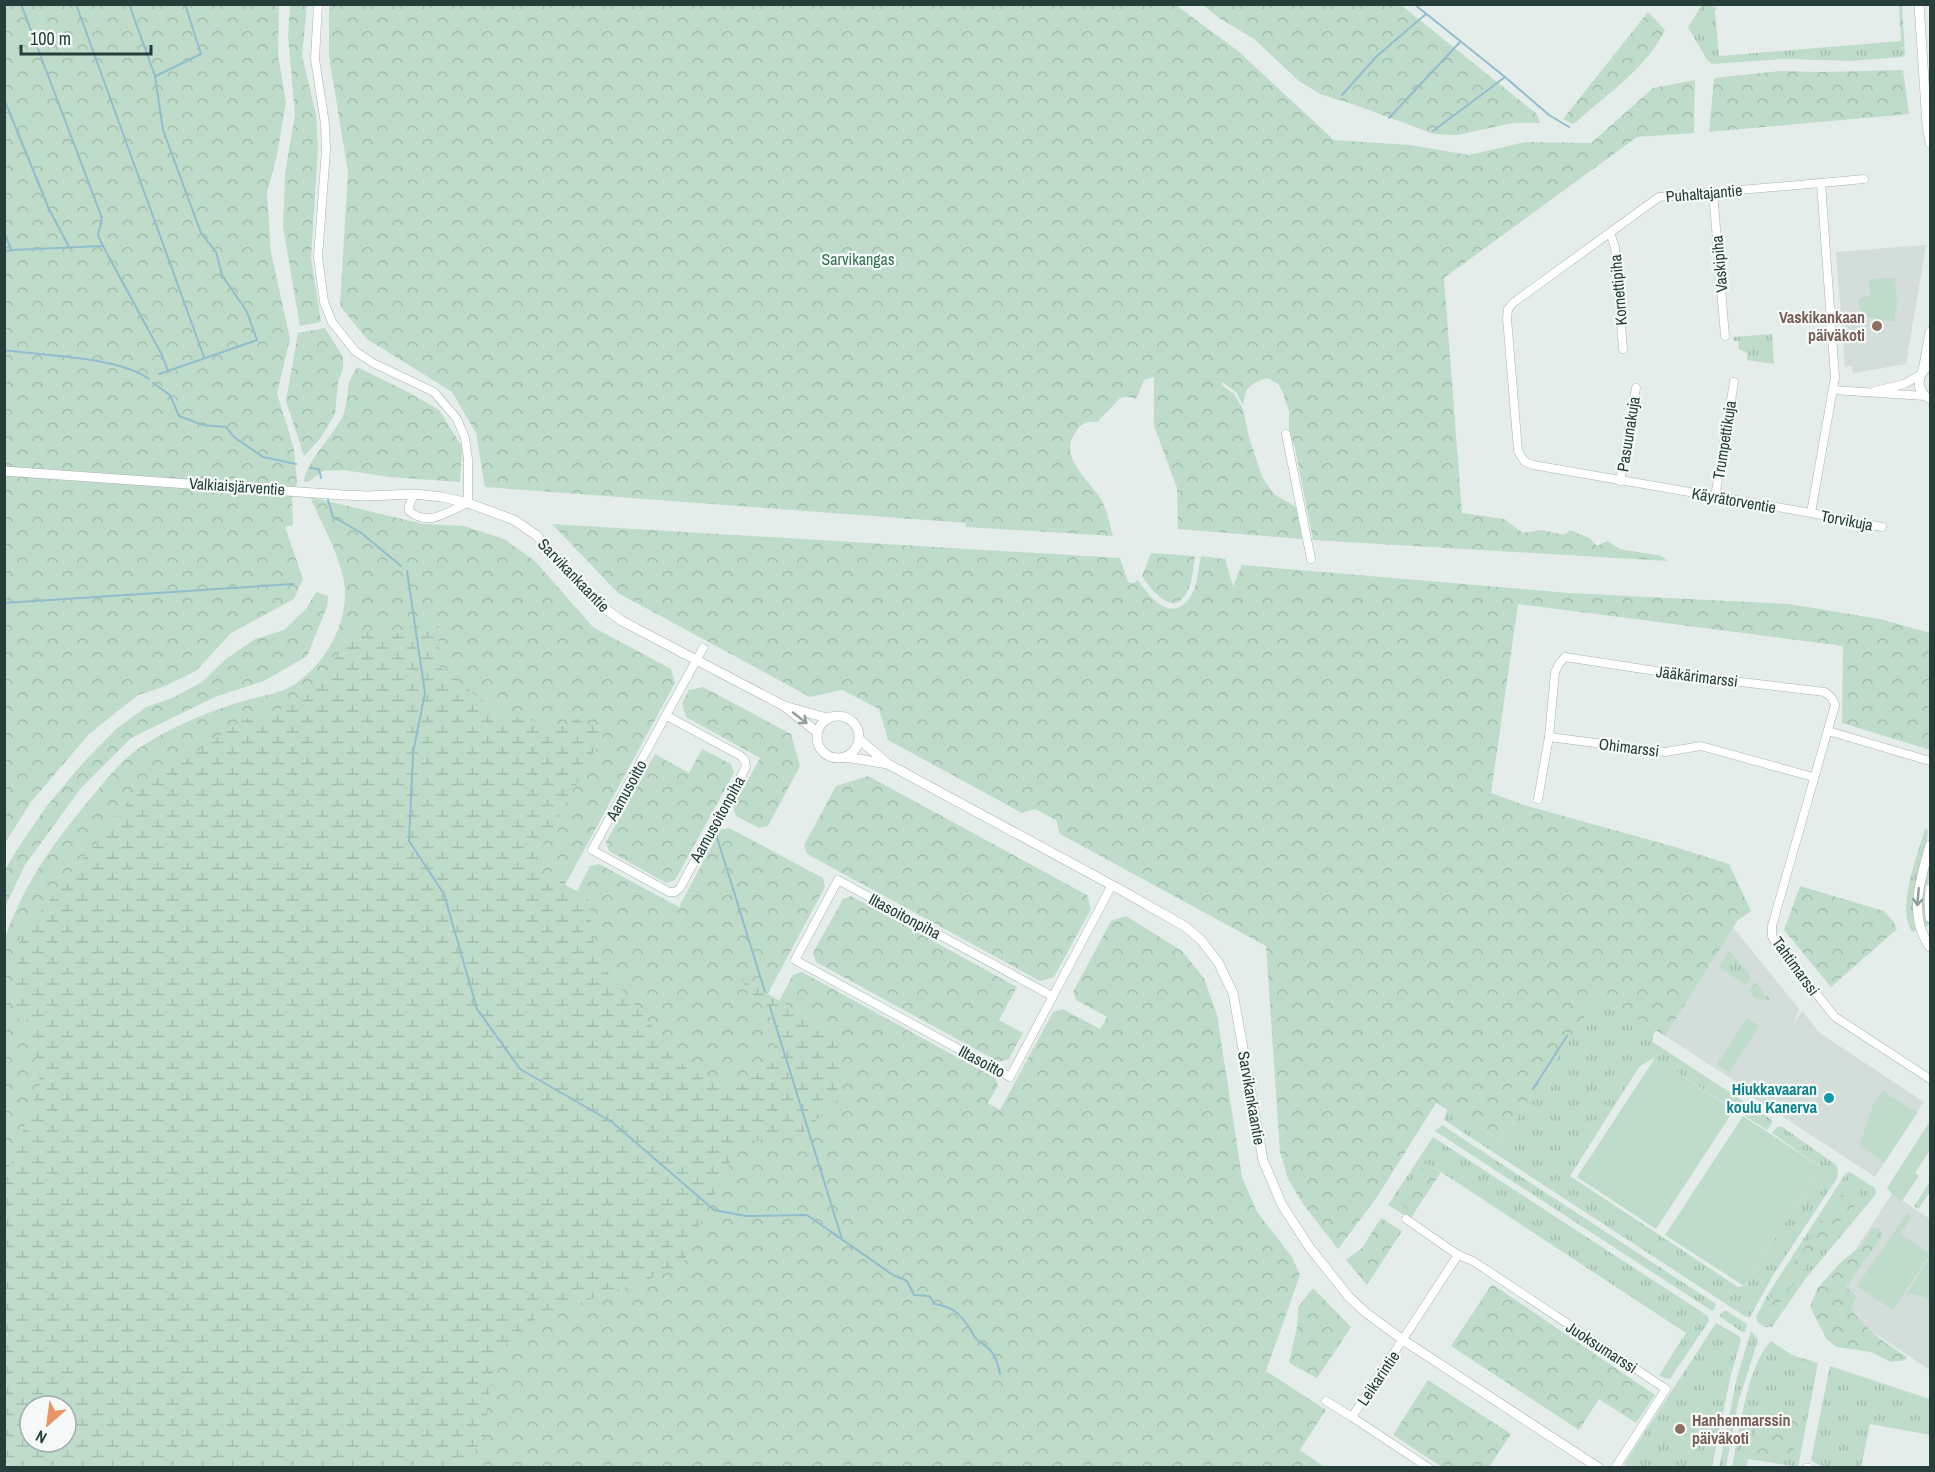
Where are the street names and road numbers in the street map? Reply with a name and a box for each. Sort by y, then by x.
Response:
street label: Puhaltajantie [1665,179,1743,207]
street label: Vaskipiha [1705,234,1732,294]
street label: Kornettipiha [1604,253,1632,327]
street label: Pasuunakuja [1611,394,1645,473]
street label: Trumpettikuja [1707,398,1741,481]
street label: Valkiaisjärventie [188,472,286,500]
street label: Käyrätorventie [1690,482,1778,518]
street label: Torvikuja [1819,504,1876,536]
street label: Sarvikankaantie [533,533,615,617]
street label: Jääkärimarssi [1655,660,1739,692]
street label: Ohimarssi [1598,732,1660,762]
street label: Aamusoitto [600,756,652,825]
street label: Aamusoitonpiha [684,771,750,867]
street label: Iltasoitonpiha [865,888,946,945]
street label: Tahtimarssi [1767,932,1825,1000]
street label: Iltasoitto [955,1040,1009,1082]
street label: Sarvikankaantie [1233,1049,1271,1147]
street label: Juoksumarssi [1562,1316,1642,1378]
street label: Leikarintie [1352,1346,1404,1410]

